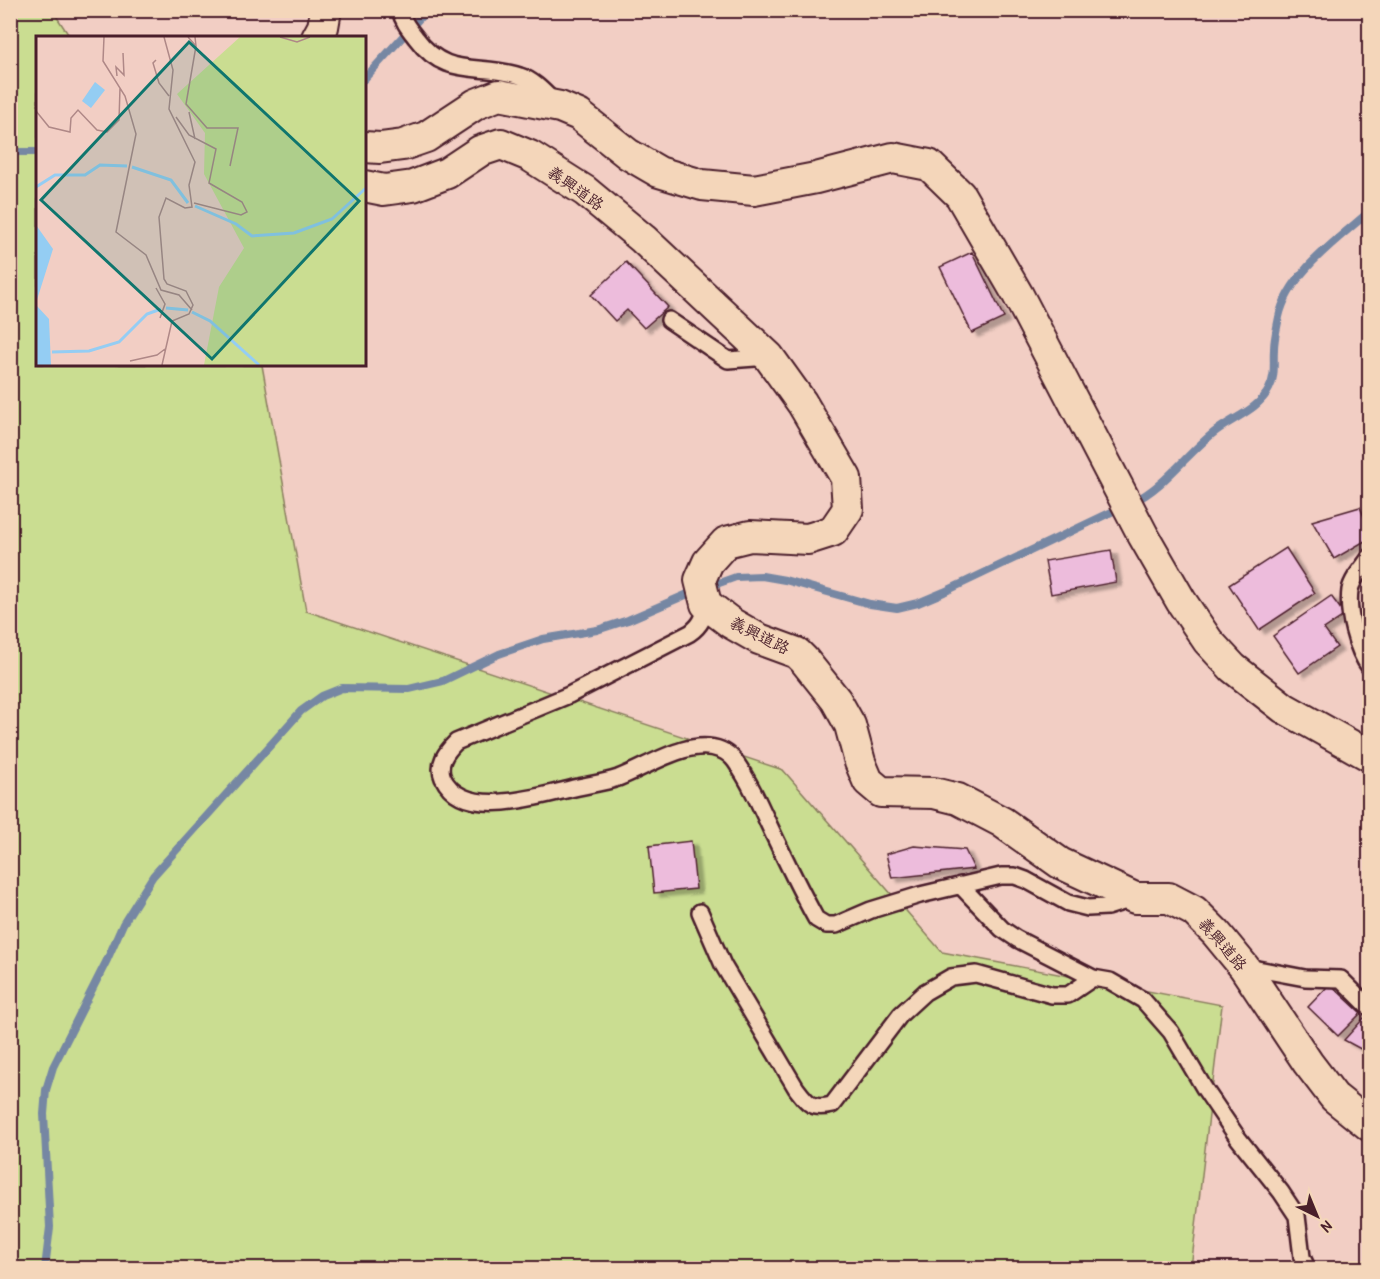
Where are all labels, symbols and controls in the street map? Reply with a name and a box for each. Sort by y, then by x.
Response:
inset map [36,36,366,366]
street label: 義興道路 [543,161,609,215]
street label: 義興道路 [726,611,794,659]
street label: 義興道路 [1194,913,1252,975]
north arrow [1287,1186,1347,1246]
text: N [1316,1216,1338,1238]

